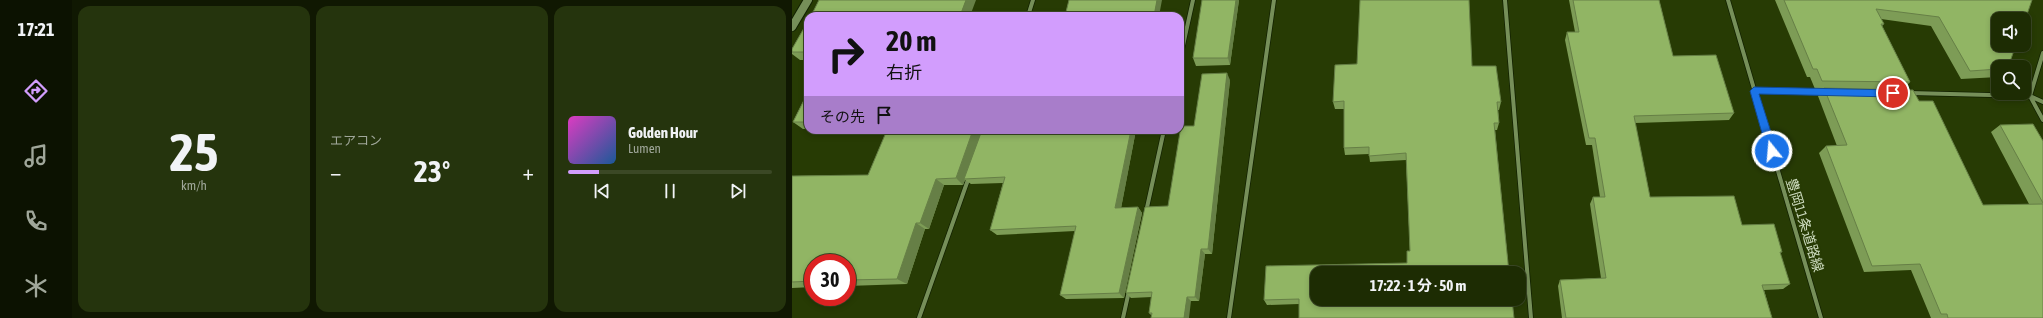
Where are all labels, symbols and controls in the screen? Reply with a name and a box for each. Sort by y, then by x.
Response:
map controls [1991,12,2031,100]
button: sound [1991,12,2031,52]
text: 17:21 [17,19,55,40]
text: 20 m [886,25,936,57]
icon: right [820,28,872,80]
button: search [1991,60,2031,100]
text: 右折 [886,62,922,83]
pin [1876,76,1910,110]
icon: directions [22,77,50,105]
icon: arrive [1882,82,1904,104]
icon: arrive [873,104,895,126]
text: その先 [820,108,865,125]
text: 25 [170,122,218,182]
text: Golden Hour [628,124,698,141]
position arrow [1751,130,1793,172]
text: エアコン [330,133,382,148]
text: Lumen [628,141,661,156]
icon: music [22,142,50,170]
text: 23° [414,154,450,188]
text: − [330,159,341,185]
text: + [523,159,534,185]
street label: 豊岡11条道路線 [1783,176,1827,274]
text: km/h [181,178,207,193]
icon: previous [591,180,613,202]
icon: pause [659,180,681,202]
icon: next [727,180,749,202]
icon: phone [22,207,50,235]
speed limit sign: 30 [804,254,856,306]
icon: climate [22,272,50,300]
text: 17:22 · 1 分 · 50 m [1370,277,1466,294]

